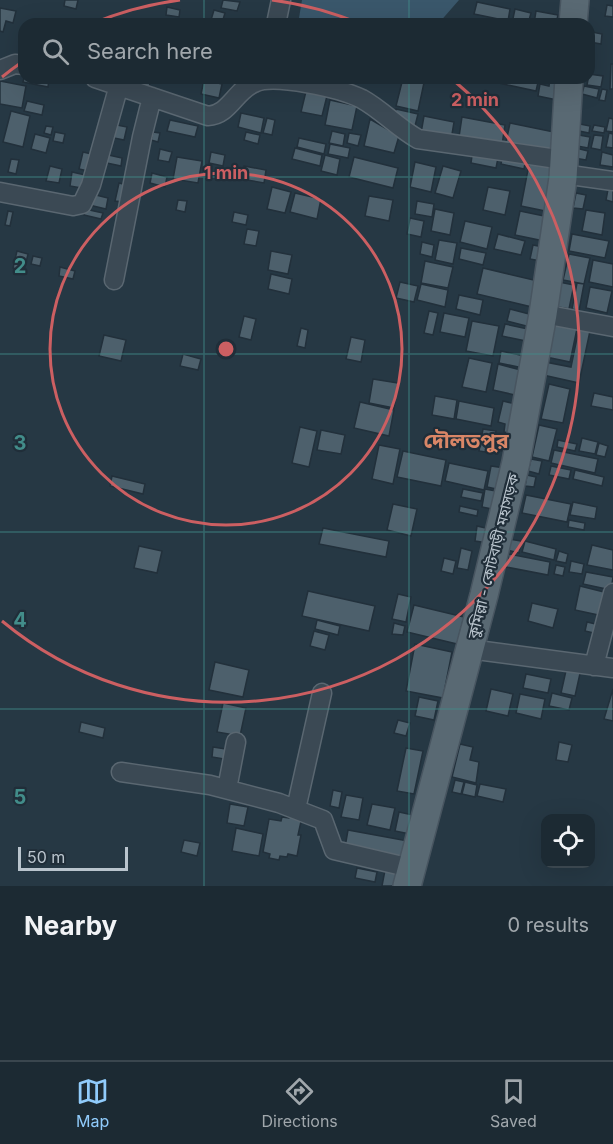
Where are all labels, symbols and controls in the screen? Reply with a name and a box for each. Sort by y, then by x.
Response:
search box [18,18,595,84]
icon: search [39,35,72,68]
text: Search here [87,38,213,64]
text: 2 min [451,89,499,110]
text: 1 min [204,162,248,183]
text: 2 [14,254,26,278]
centre of rings [216,339,236,359]
district label: দৌলতপুর [423,428,509,453]
text: 3 [14,431,26,455]
street label: কুমিল্লা - কোটবাড়ী মহাসড়ক [463,471,523,641]
text: 4 [13,608,27,632]
text: 5 [14,785,26,809]
map controls [541,814,595,868]
button: locate [541,814,595,868]
scale bar [18,844,128,872]
text: 50 m [27,847,65,867]
text: Nearby [24,910,117,941]
text: 0 results [507,913,589,937]
tab: Map [76,1075,109,1131]
tab: Directions [262,1075,338,1131]
tab: Saved [490,1075,537,1131]

